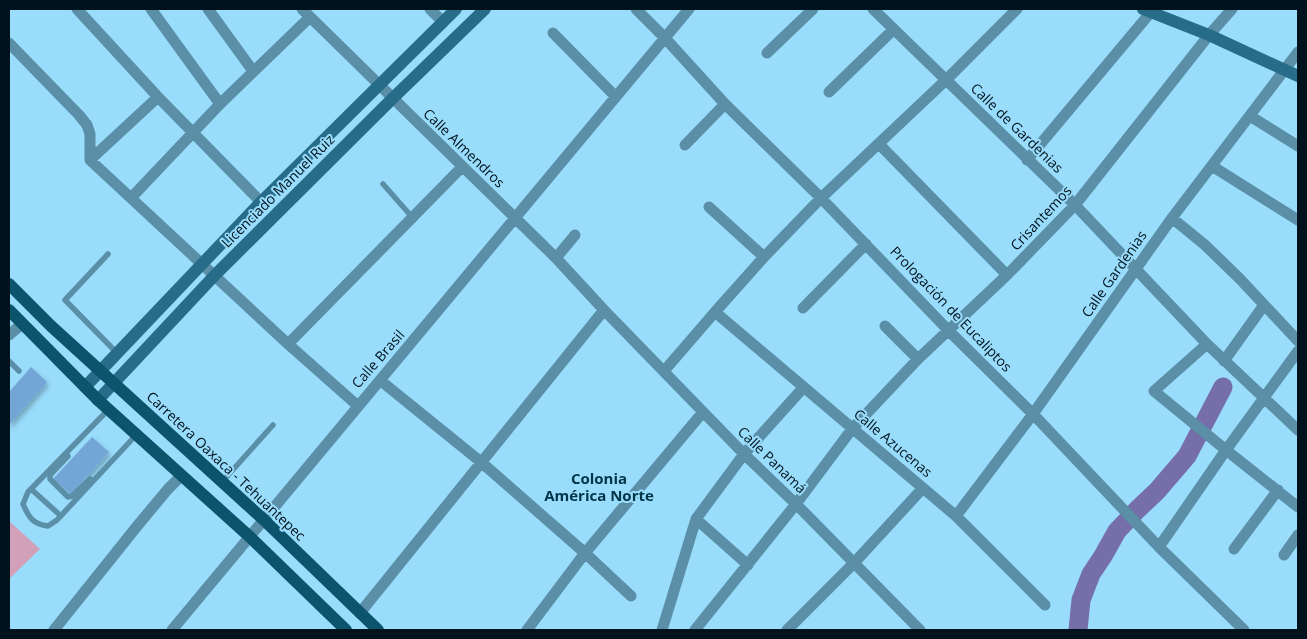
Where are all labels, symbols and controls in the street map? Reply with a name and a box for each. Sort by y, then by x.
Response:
street label: Calle de Gardenias [967,78,1068,177]
street label: Calle Almendros [419,104,509,192]
street label: Licenciado Manuel Ruiz [217,130,339,251]
street label: Crisantemos [1006,181,1076,254]
street label: Calle Gardenias [1077,226,1151,321]
street label: Prologación de Eucaliptos [886,242,1017,376]
street label: Calle Brasil [347,325,408,392]
street label: Carretera Oaxaca - Tehuantepec [143,387,310,545]
street label: Calle Azucenas [850,404,937,481]
street label: Calle Panamá [734,422,811,497]
district label: Colonia América Norte [544,468,654,505]

